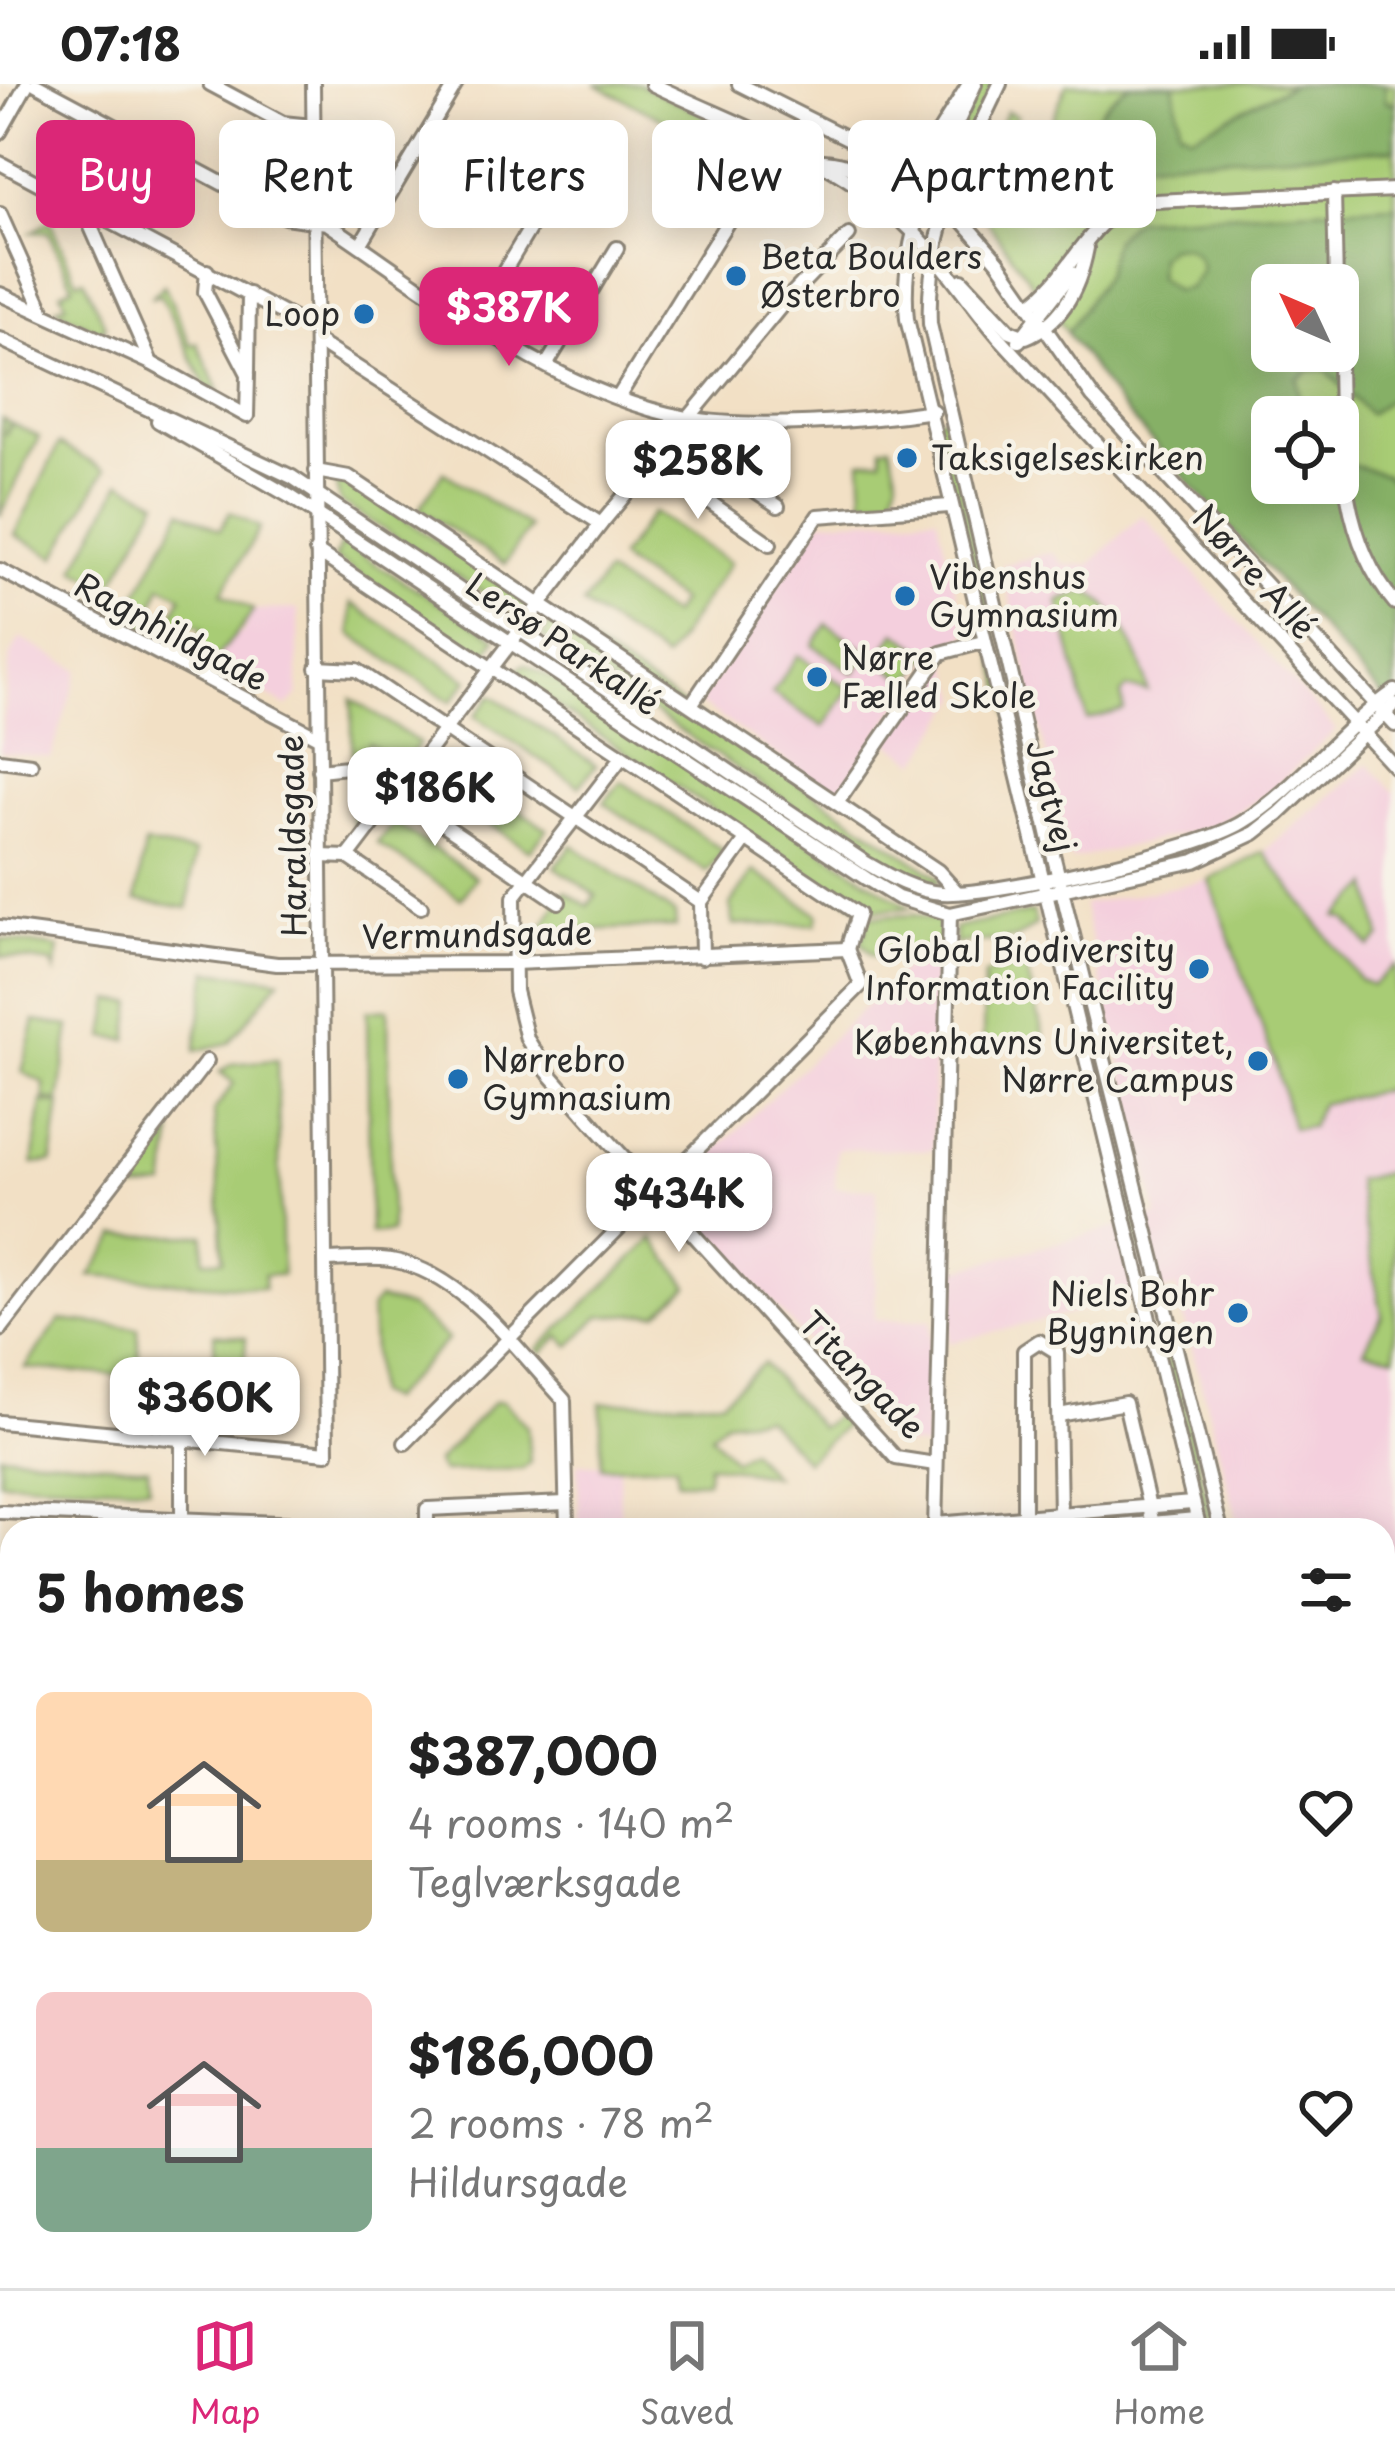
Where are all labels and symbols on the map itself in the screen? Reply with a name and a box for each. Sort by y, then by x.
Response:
place label: Beta Boulders Østerbro [760,230,982,318]
marker: Beta Boulders Østerbro [723,263,749,289]
north arrow [1251,264,1359,372]
pin: $387K [425,267,593,369]
place label: Loop [264,287,340,337]
marker: Loop [351,301,377,327]
pin: $258K [614,420,782,522]
place label: Taksigelseskirken [931,431,1204,481]
marker: Taksigelseskirken [894,445,920,471]
street label: Nørre Allé [1182,493,1329,649]
place label: Vibenshus Gymnasium [929,550,1119,638]
street label: Ragnhildgade [66,558,277,702]
street label: Lersø Parkallé [457,559,671,726]
marker: Vibenshus Gymnasium [892,583,918,609]
place label: Nørre Fælled Skole [841,631,1036,719]
marker: Nørre Fælled Skole [804,664,830,690]
street label: Jagtvej [1015,734,1091,857]
street label: Haraldsgade [264,735,318,937]
pin: $186K [351,747,519,849]
street label: Vermundsgade [361,906,593,960]
place label: Global Biodiversity Information Facility [865,923,1175,1011]
marker: Global Biodiversity Information Facility [1186,956,1212,982]
place label: Københavns Universitet, Nørre Campus [854,1015,1234,1103]
place label: Nørrebro Gymnasium [482,1033,672,1121]
marker: Københavns Universitet, Nørre Campus [1245,1048,1271,1074]
marker: Nørrebro Gymnasium [445,1066,471,1092]
pin: $434K [595,1153,763,1255]
place label: Niels Bohr Bygningen [1046,1267,1215,1355]
street label: Titangade [789,1298,938,1449]
marker: Niels Bohr Bygningen [1225,1300,1251,1326]
pin: $360K [121,1357,289,1459]

